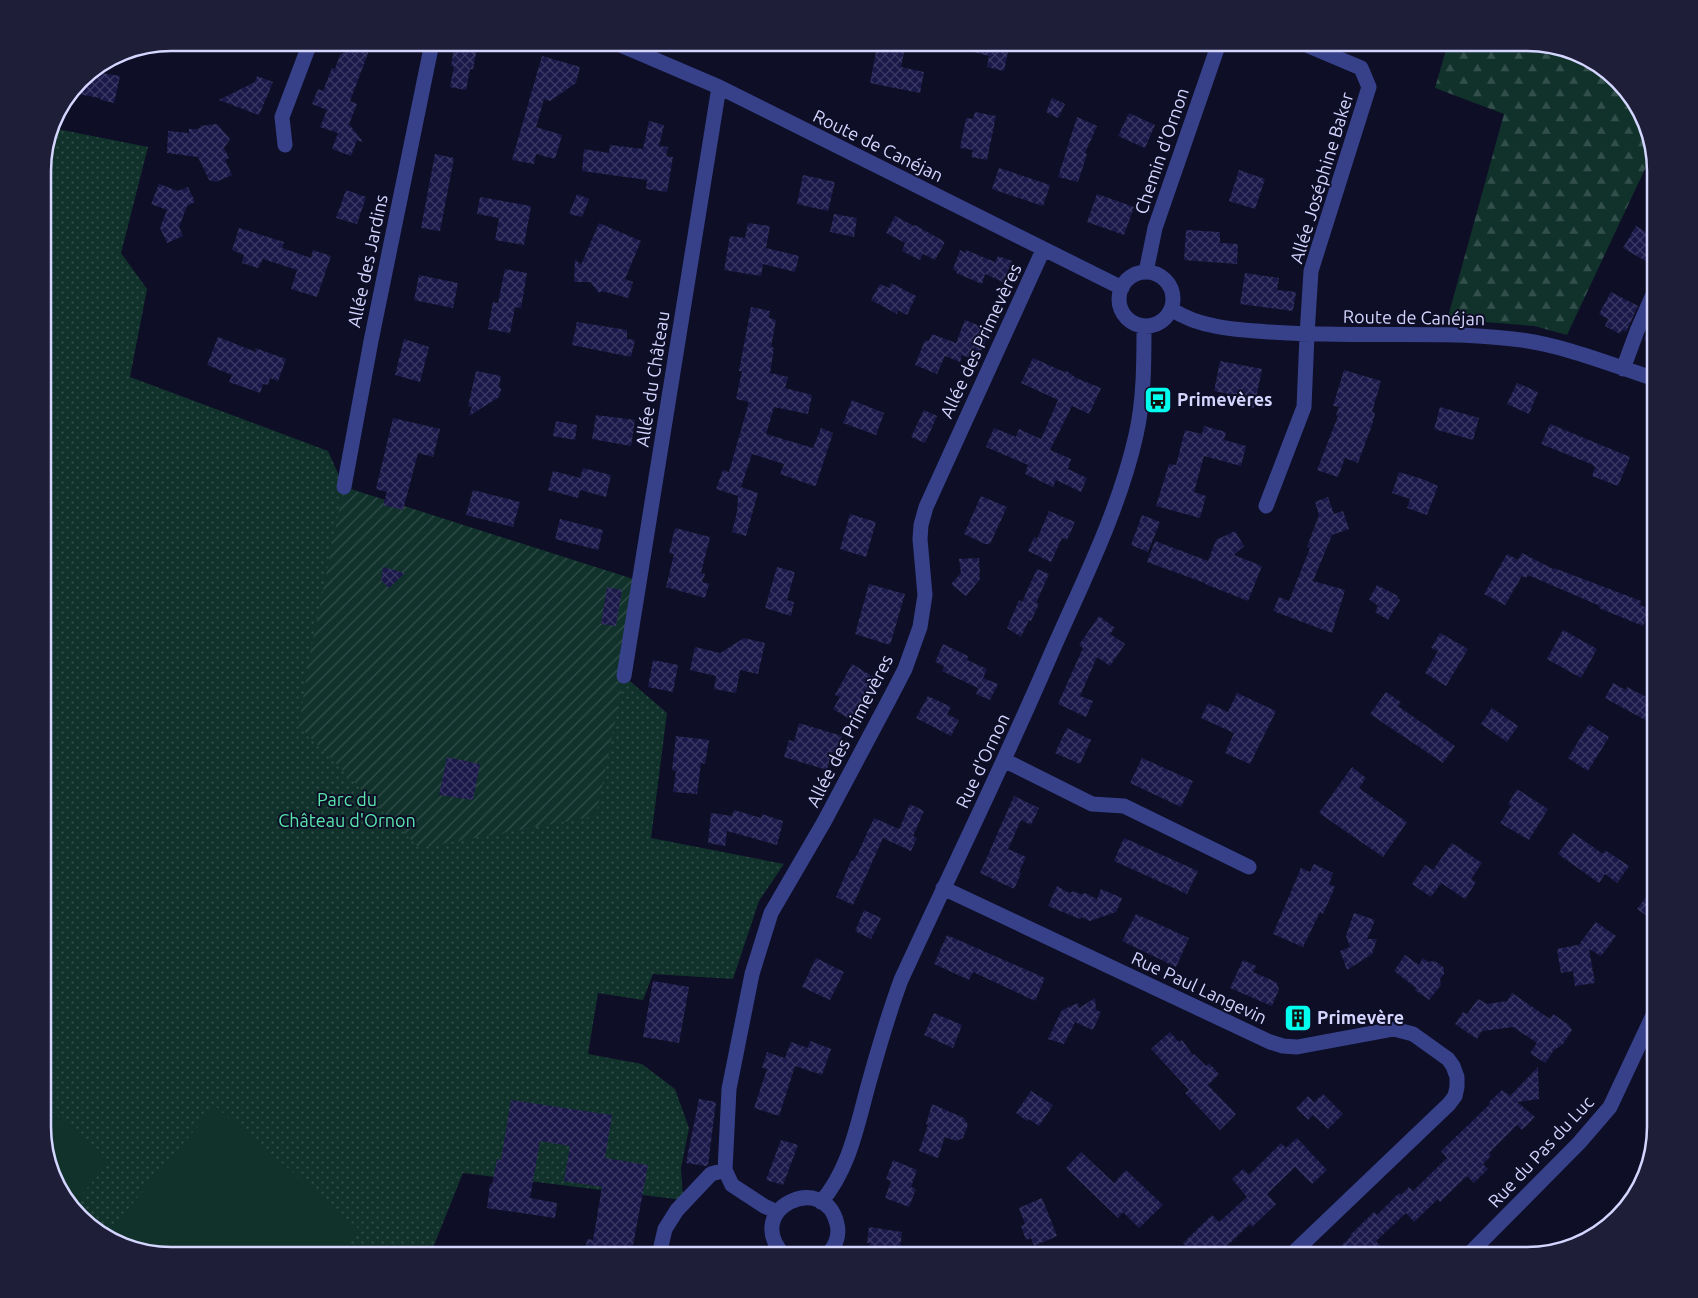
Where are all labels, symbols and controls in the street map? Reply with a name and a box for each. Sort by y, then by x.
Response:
street label: Chemin d'Ornon [1130,85,1192,216]
street label: Allée Joséphine Baker [1285,90,1357,266]
street label: Route de Canéjan [810,105,947,185]
street label: Allée des Jardins [343,192,391,329]
street label: Allée des Primevères [935,260,1025,421]
street label: Route de Canéjan [1343,306,1485,328]
street label: Allée du Château [631,310,673,448]
bus stop icon: Primevères [1143,385,1173,415]
place label: Primevères [1177,389,1273,409]
street label: Allée des Primevères [802,651,896,810]
street label: Rue d'Ornon [951,710,1013,811]
park label: Parc du Château d'Ornon [278,789,416,830]
street label: Rue Paul Langevin [1129,947,1270,1027]
building icon: Primevère [1283,1003,1313,1033]
place label: Primevère [1317,1007,1404,1027]
street label: Rue du Pas du Luc [1484,1091,1597,1211]

